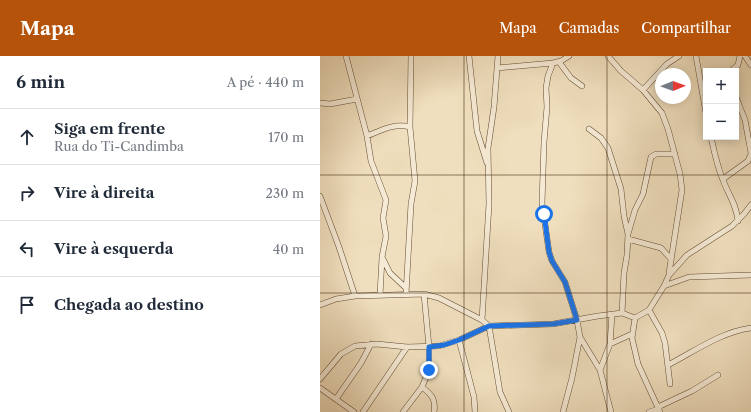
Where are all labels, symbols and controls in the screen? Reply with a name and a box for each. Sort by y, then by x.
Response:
text: Mapa [20,17,75,40]
text: Mapa [499,19,537,37]
text: Camadas [559,19,619,37]
text: Compartilhar [641,19,731,37]
north arrow [655,68,691,104]
map controls [703,68,739,140]
button: + [703,68,739,104]
text: 6 min [16,72,65,92]
text: A pé · 440 m [227,74,304,90]
button: − [703,104,739,140]
text: Siga em frente [54,119,165,138]
icon: ahead [16,126,38,148]
text: 170 m [268,129,304,145]
text: Rua do Ti-Candimba [54,138,184,154]
icon: right [16,182,38,204]
text: Vire à direita [54,183,154,202]
text: 230 m [266,185,304,201]
route start [535,205,553,223]
icon: left [16,238,38,260]
text: Vire à esquerda [54,239,173,258]
text: 40 m [273,241,304,257]
icon: arrive [16,294,38,316]
text: Chegada ao destino [54,295,204,314]
route end [420,361,438,379]

